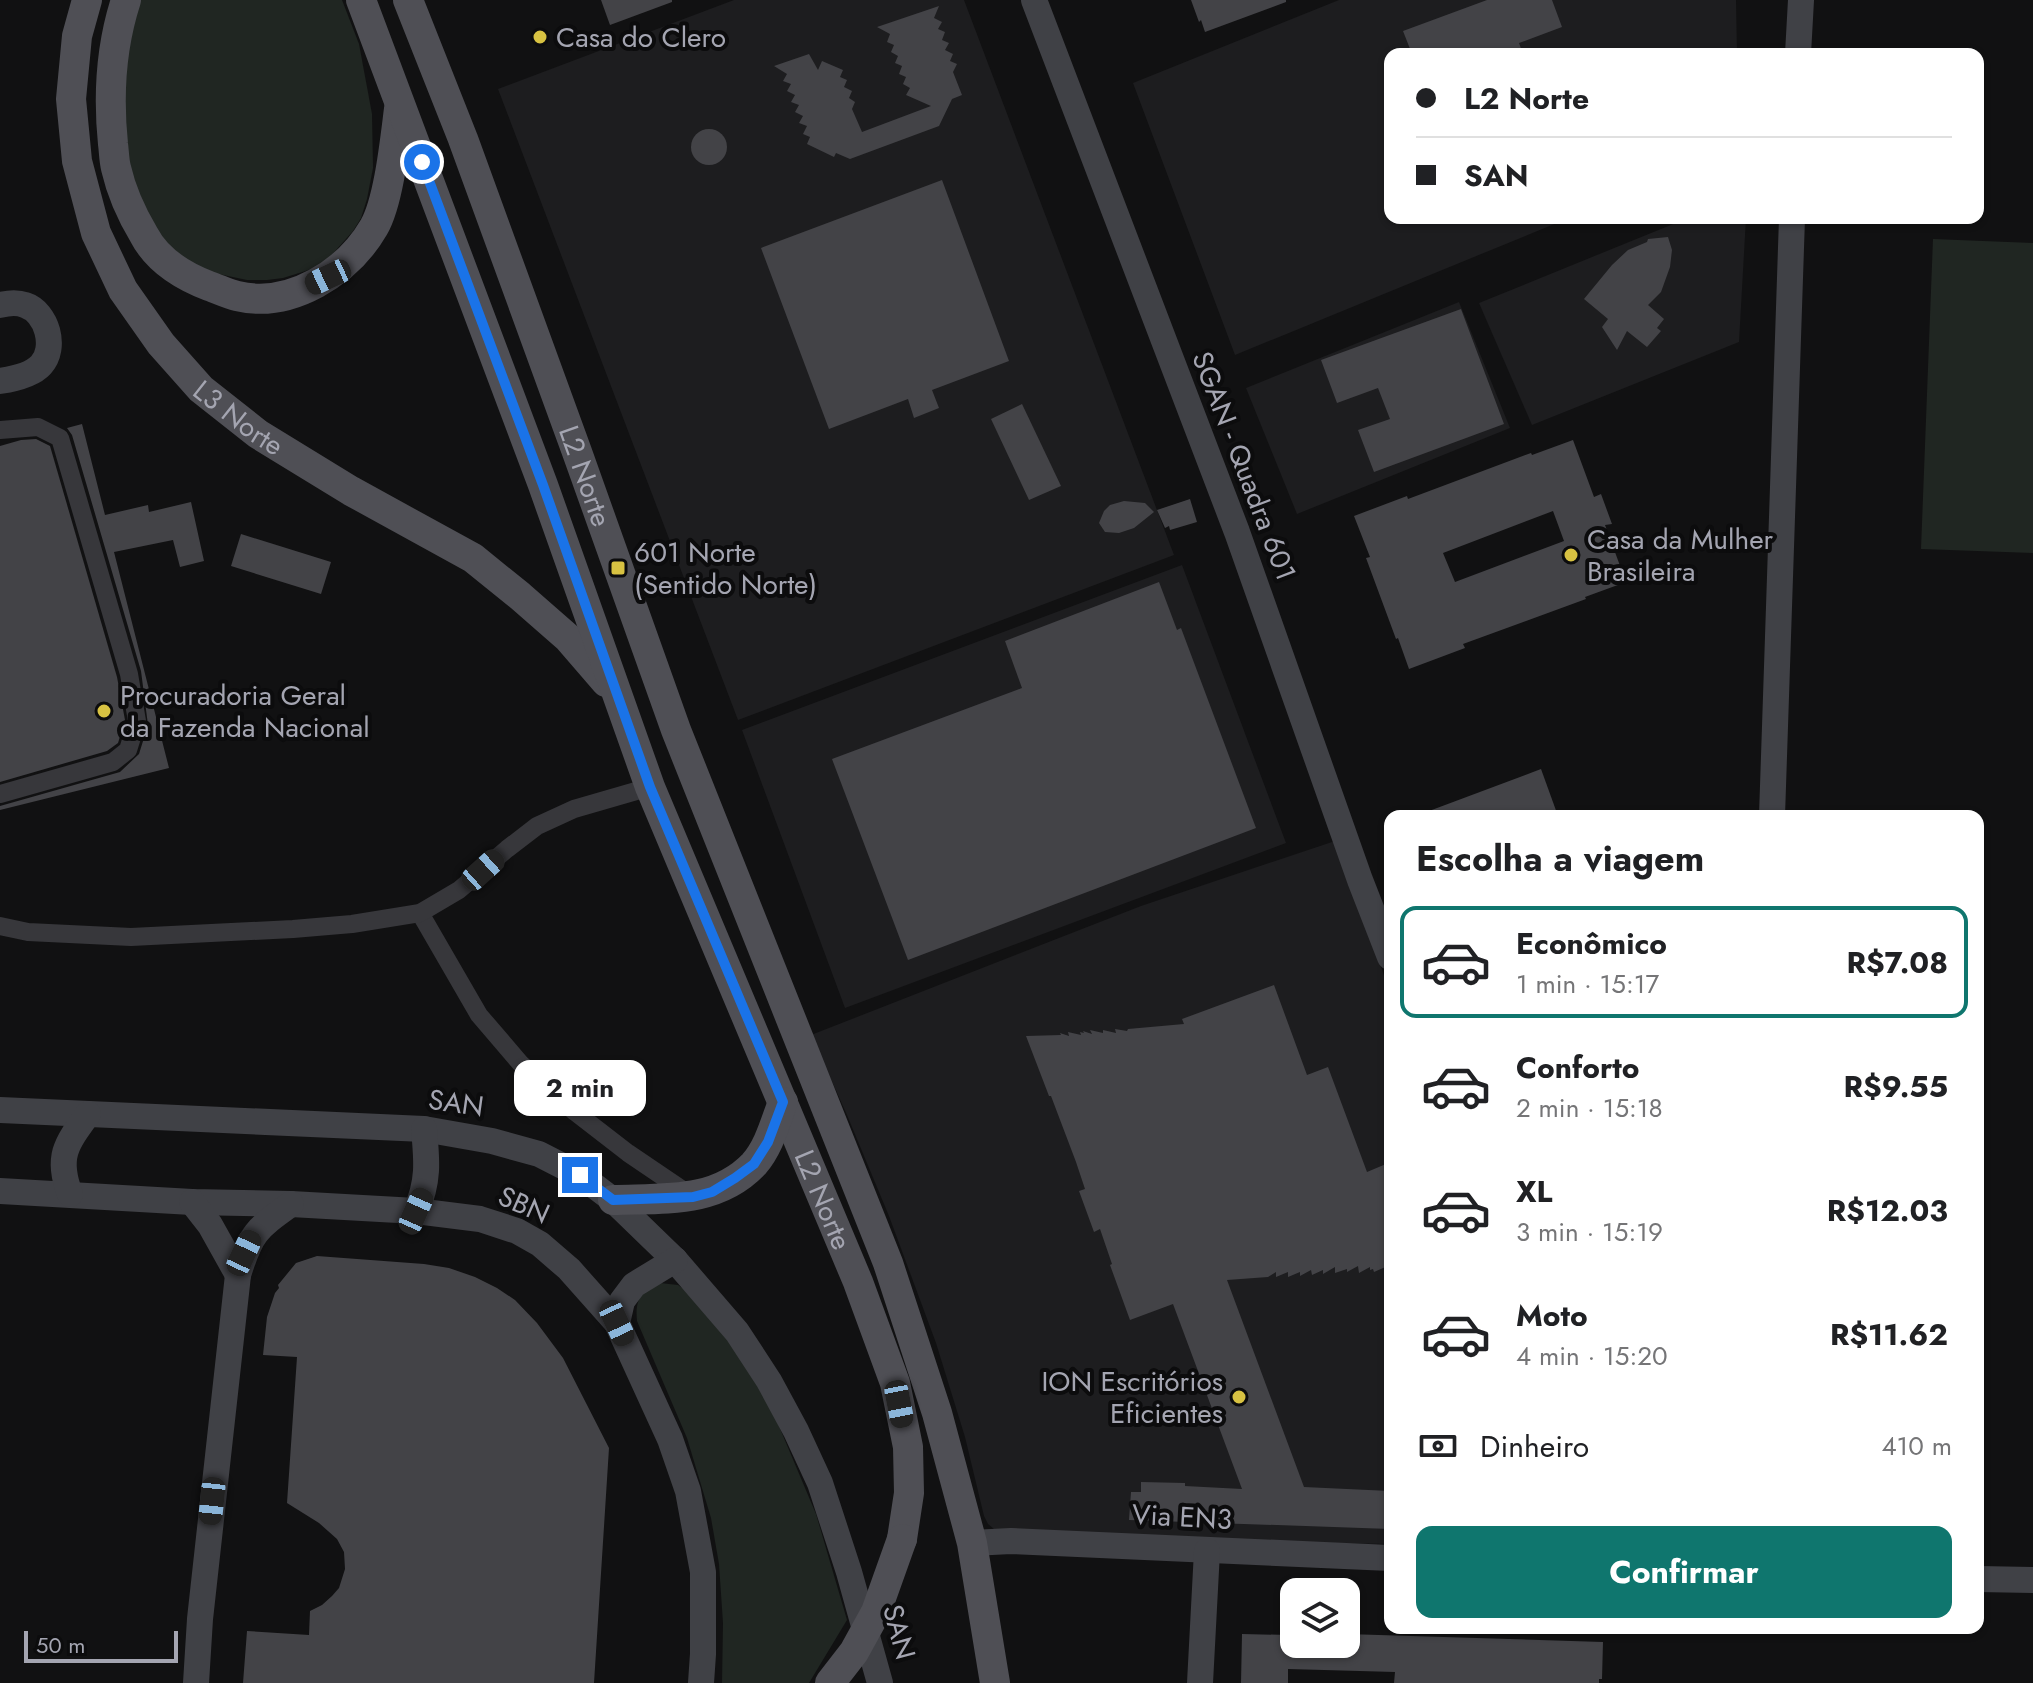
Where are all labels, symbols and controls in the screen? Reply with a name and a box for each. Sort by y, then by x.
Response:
place label: Casa do Clero [556,17,726,58]
marker: Casa do Clero [531,28,549,46]
text: L2 Norte [1464,77,1589,120]
route start [404,144,440,180]
text: SAN [1464,154,1529,197]
car [301,256,355,298]
street label: SGAN - Quadra 601 [1181,346,1307,586]
street label: L3 Norte [185,370,291,465]
street label: L2 Norte [549,420,622,532]
place label: Casa da Mulher Brasileira [1587,519,1774,592]
place label: 601 Norte (Sentido Norte) [634,532,817,605]
marker: Casa da Mulher Brasileira [1562,546,1580,564]
marker: 601 Norte (Sentido Norte) [609,559,627,577]
place label: Procuradoria Geral da Fazenda Nacional [120,675,370,748]
marker: Procuradoria Geral da Fazenda Nacional [95,702,113,720]
text: Escolha a viagem [1416,832,1704,884]
car [457,845,509,895]
text: Econômico [1516,922,1667,965]
icon: car [1420,926,1492,998]
text: R$7.08 [1847,941,1948,984]
text: 1 min · 15:17 [1516,965,1659,1003]
text: Conforto [1516,1046,1640,1089]
icon: car [1420,1050,1492,1122]
callout: 2 min [514,1059,646,1115]
text: R$9.55 [1844,1065,1948,1108]
text: 2 min [546,1069,614,1107]
street label: SAN [426,1079,486,1127]
text: 2 min · 15:18 [1516,1089,1663,1127]
street label: L2 Norte [784,1143,863,1256]
route end [562,1157,598,1193]
text: XL [1516,1170,1552,1213]
icon: car [1420,1174,1492,1246]
street label: SBN [492,1176,556,1234]
car [395,1184,437,1238]
text: R$12.03 [1827,1189,1948,1232]
text: 3 min · 15:19 [1516,1213,1663,1251]
car [223,1226,265,1280]
text: Moto [1516,1294,1588,1337]
car [596,1296,638,1350]
icon: car [1420,1298,1492,1370]
text: R$11.62 [1830,1313,1948,1356]
text: 4 min · 15:20 [1516,1337,1668,1375]
place label: ION Escritórios Eficientes [1042,1361,1223,1434]
car [883,1378,915,1430]
marker: ION Escritórios Eficientes [1230,1388,1248,1406]
icon: cash [1416,1424,1460,1468]
text: Dinheiro [1480,1425,1589,1468]
text: 410 m [1881,1427,1952,1465]
car [198,1476,226,1526]
street label: Via EN3 [1131,1494,1233,1540]
button: Confirmar [1416,1526,1952,1618]
map controls [1280,1578,1360,1658]
button: layers [1280,1578,1360,1658]
street label: SAN [872,1600,926,1664]
scale bar [24,1627,178,1663]
text: 50 m [36,1629,85,1661]

